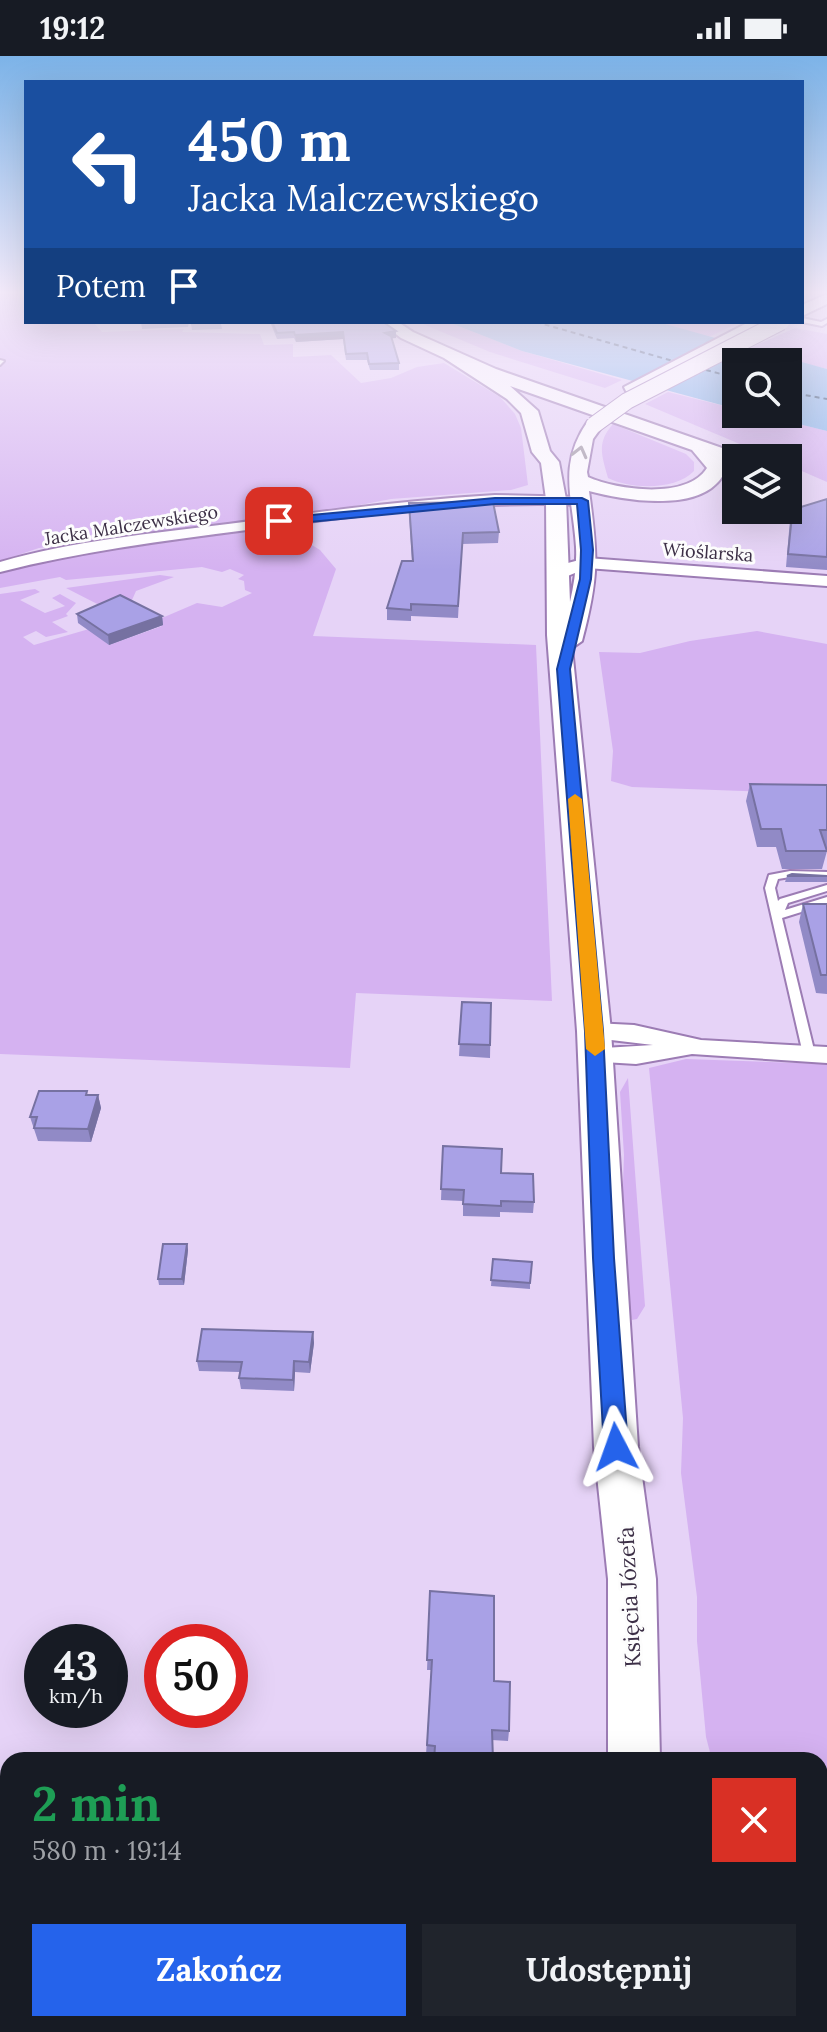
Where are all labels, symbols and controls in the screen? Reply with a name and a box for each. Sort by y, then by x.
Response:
text: 19:12 [40,9,105,47]
text: 450 m [188,105,351,176]
icon: left [56,112,160,216]
text: Jacka Malczewskiego [188,175,539,221]
icon: arrive [162,264,206,308]
text: Potem [56,267,146,305]
map controls [722,348,802,524]
button: search [722,348,802,428]
button: layers [722,444,802,524]
one-way arrow [571,445,588,459]
pin [245,487,313,555]
icon: arrive [257,499,301,543]
street label: Jacka Malczewskiego [42,500,220,550]
street label: Wioślarska [662,537,754,567]
position arrow [574,1405,658,1489]
street label: Księcia Józefa [611,1526,647,1668]
speed limit sign: 50 [144,1624,248,1728]
text: 43 [54,1640,98,1691]
text: km/h [49,1683,103,1708]
text: 2 min [32,1773,161,1834]
button: close [712,1778,796,1862]
text: 580 m · 19:14 [32,1834,182,1867]
button: Zakończ [32,1924,406,2016]
button: Udostępnij [422,1924,796,2016]

